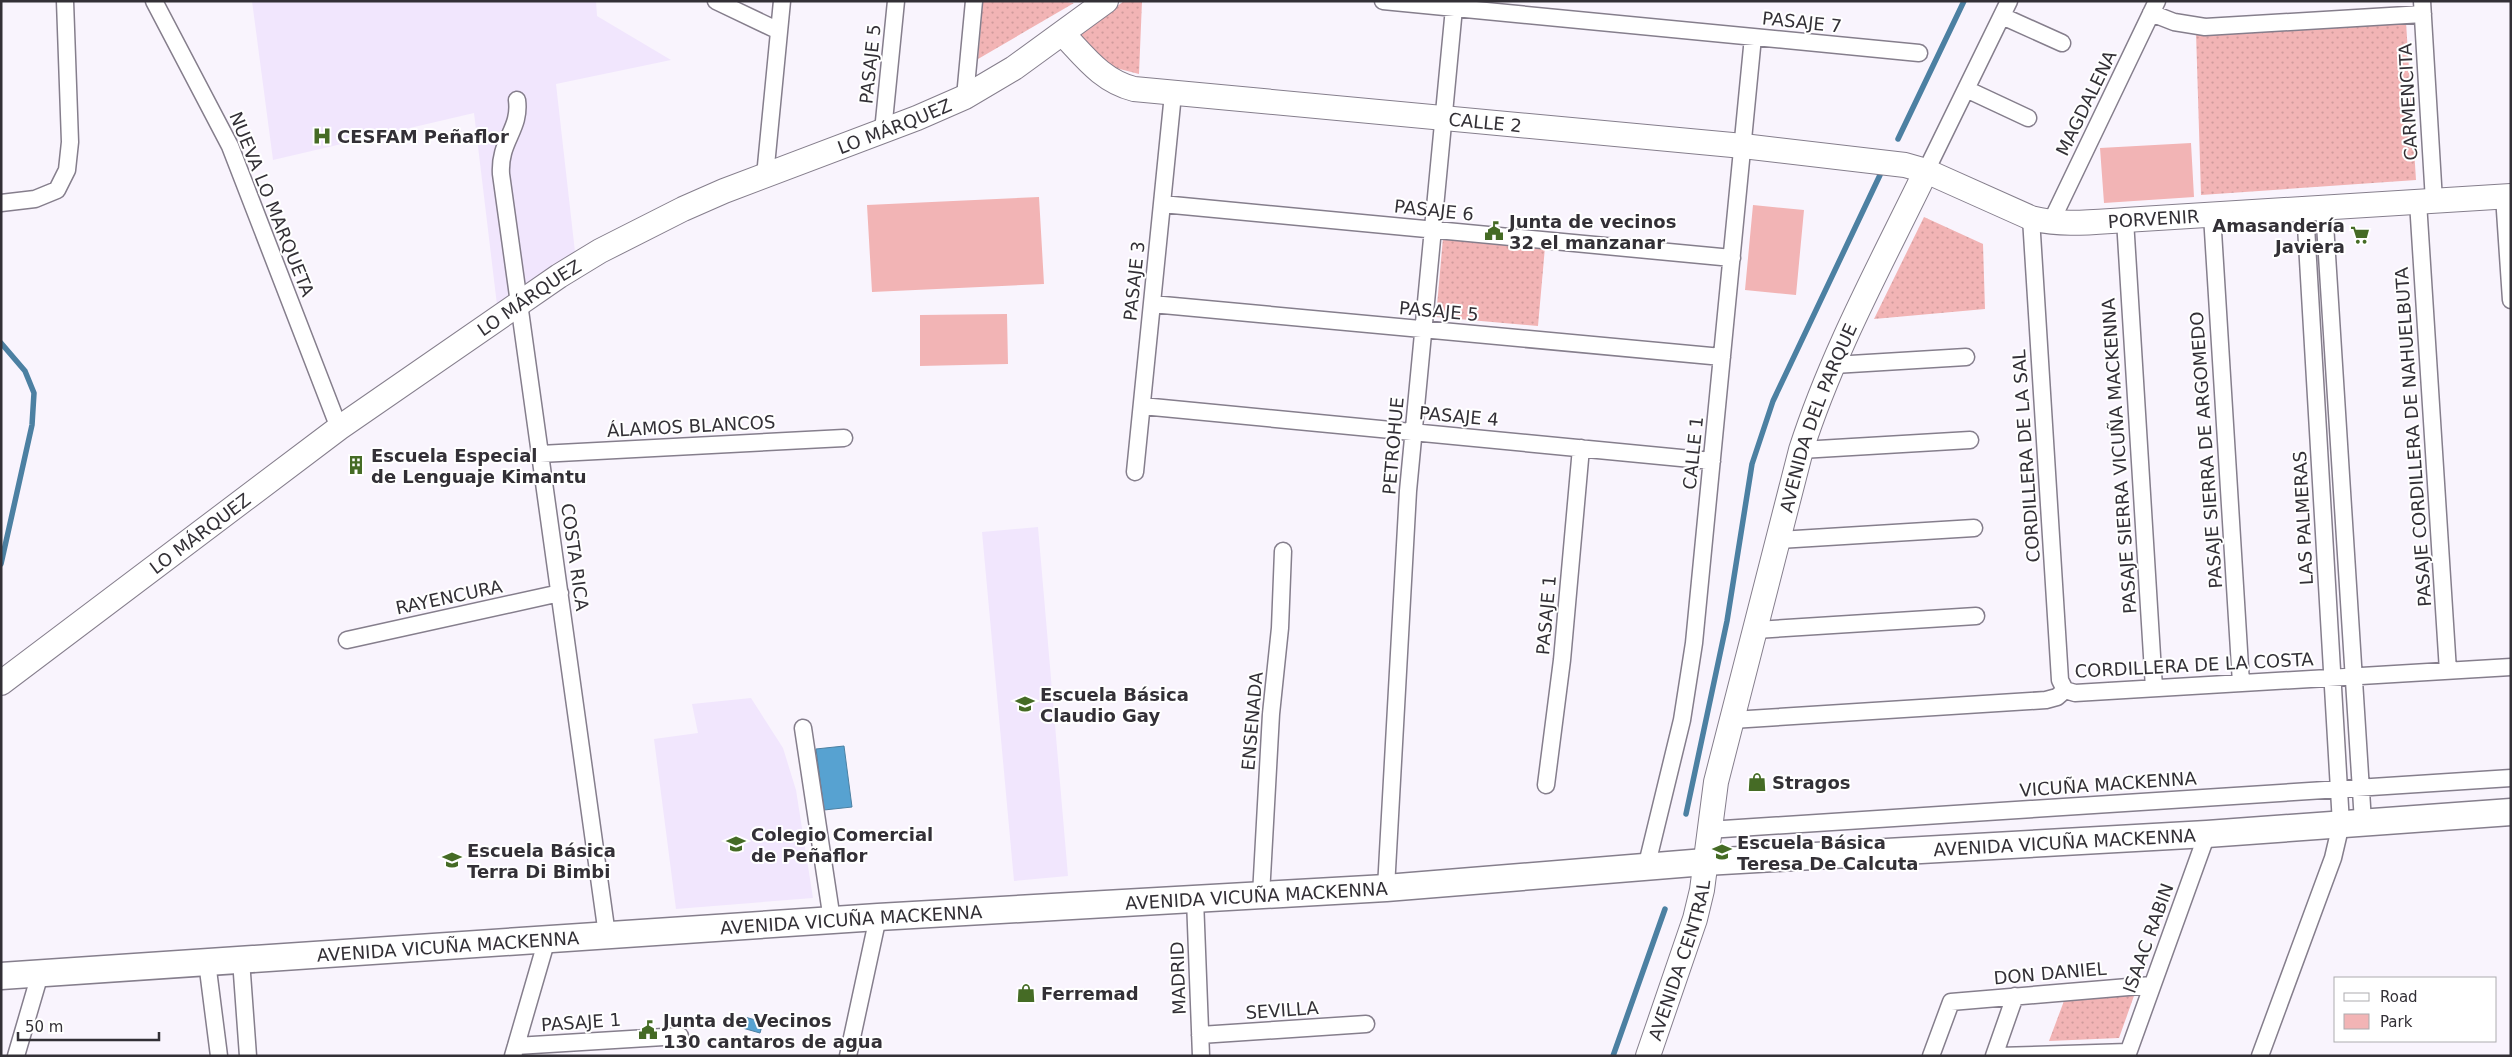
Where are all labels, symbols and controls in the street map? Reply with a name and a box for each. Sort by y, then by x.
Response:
street label: PASAJE 7 [1761,7,1843,37]
street label: PASAJE 5 [855,23,885,105]
street label: CARMENCITA [2394,42,2422,161]
street label: MAGDALENA [2051,46,2121,159]
street label: LO MÁRQUEZ [834,94,955,158]
street label: CALLE 2 [1448,108,1523,136]
street label: NUEVA LO MARQUETA [225,109,319,300]
hospital icon: CESFAM Peñaflor [311,125,333,147]
place label: CESFAM Peñaflor [337,126,509,147]
street label: PASAJE 6 [1393,195,1475,225]
street label: PORVENIR [2107,205,2200,232]
place label: Junta de vecinos 32 el manzanar [1507,211,1676,253]
place label: Amasandería Javiera [2212,215,2345,257]
public building icon: Junta de vecinos 32 el manzanar [1483,220,1505,242]
supermarket icon: Amasandería Javiera [2349,224,2371,246]
street label: PASAJE 3 [1119,240,1149,322]
street label: LO MÁRQUEZ [473,255,585,340]
street label: PASAJE CORDILLERA DE NAHUELBUTA [2391,266,2435,608]
street label: PASAJE 5 [1398,297,1480,325]
street label: PASAJE SIERRA VICUÑA MACKENNA [2097,297,2141,615]
street label: PASAJE SIERRA DE ARGOMEDO [2186,311,2226,589]
street label: AVENIDA DEL PARQUE [1775,320,1861,515]
street label: CORDILLERA DE LA SAL [2008,349,2044,563]
street label: PETROHUE [1378,396,1408,496]
street label: PASAJE 4 [1418,402,1500,430]
street label: ÁLAMOS BLANCOS [606,411,776,441]
street label: CALLE 1 [1679,415,1707,491]
place label: Escuela Especial de Lenguaje Kimantu [371,445,587,487]
street label: LAS PALMERAS [2289,450,2317,586]
building icon: Escuela Especial de Lenguaje Kimantu [345,454,367,476]
street label: LO MÁRQUEZ [145,488,254,578]
street label: COSTA RICA [557,502,593,613]
street label: PASAJE 1 [1532,574,1560,656]
street label: RAYENCURA [394,575,505,619]
street label: CORDILLERA DE LA COSTA [2074,648,2315,682]
street label: ENSENADA [1237,670,1267,771]
place label: Escuela Básica Claudio Gay [1040,684,1189,726]
school or university icon: Escuela Básica Claudio Gay [1014,693,1036,715]
street label: VICUÑA MACKENNA [2019,767,2198,801]
shop icon: Stragos [1746,771,1768,793]
place label: Stragos [1772,772,1851,793]
place label: Colegio Comercial de Peñaflor [751,824,933,866]
street label: AVENIDA VICUÑA MACKENNA [1933,824,2197,860]
place label: Escuela Básica Teresa De Calcuta [1737,832,1919,874]
school or university icon: Colegio Comercial de Peñaflor [725,833,747,855]
place label: Escuela Básica Terra Di Bimbi [467,840,616,882]
school or university icon: Escuela Básica Teresa De Calcuta [1711,841,1733,863]
school or university icon: Escuela Básica Terra Di Bimbi [441,849,463,871]
street label: AVENIDA VICUÑA MACKENNA [1125,877,1389,913]
street label: AVENIDA CENTRAL [1644,878,1714,1043]
street label: ISAAC RABIN [2118,880,2178,996]
street label: AVENIDA VICUÑA MACKENNA [719,901,984,938]
street label: AVENIDA VICUÑA MACKENNA [316,927,580,965]
street label: MADRID [1166,941,1190,1015]
street label: DON DANIEL [1993,958,2107,988]
legend [2334,977,2497,1042]
shop icon: Ferremad [1015,982,1037,1004]
place label: Ferremad [1041,983,1139,1004]
text: Road [2380,988,2418,1006]
street label: SEVILLA [1245,997,1320,1023]
street label: PASAJE 1 [540,1009,622,1035]
scale bar [18,1010,159,1042]
place label: Junta de Vecinos 130 cantaros de agua [661,1010,883,1052]
text: Park [2380,1013,2413,1031]
text: 50 m [25,1018,63,1036]
public building icon: Junta de Vecinos 130 cantaros de agua [637,1019,659,1041]

